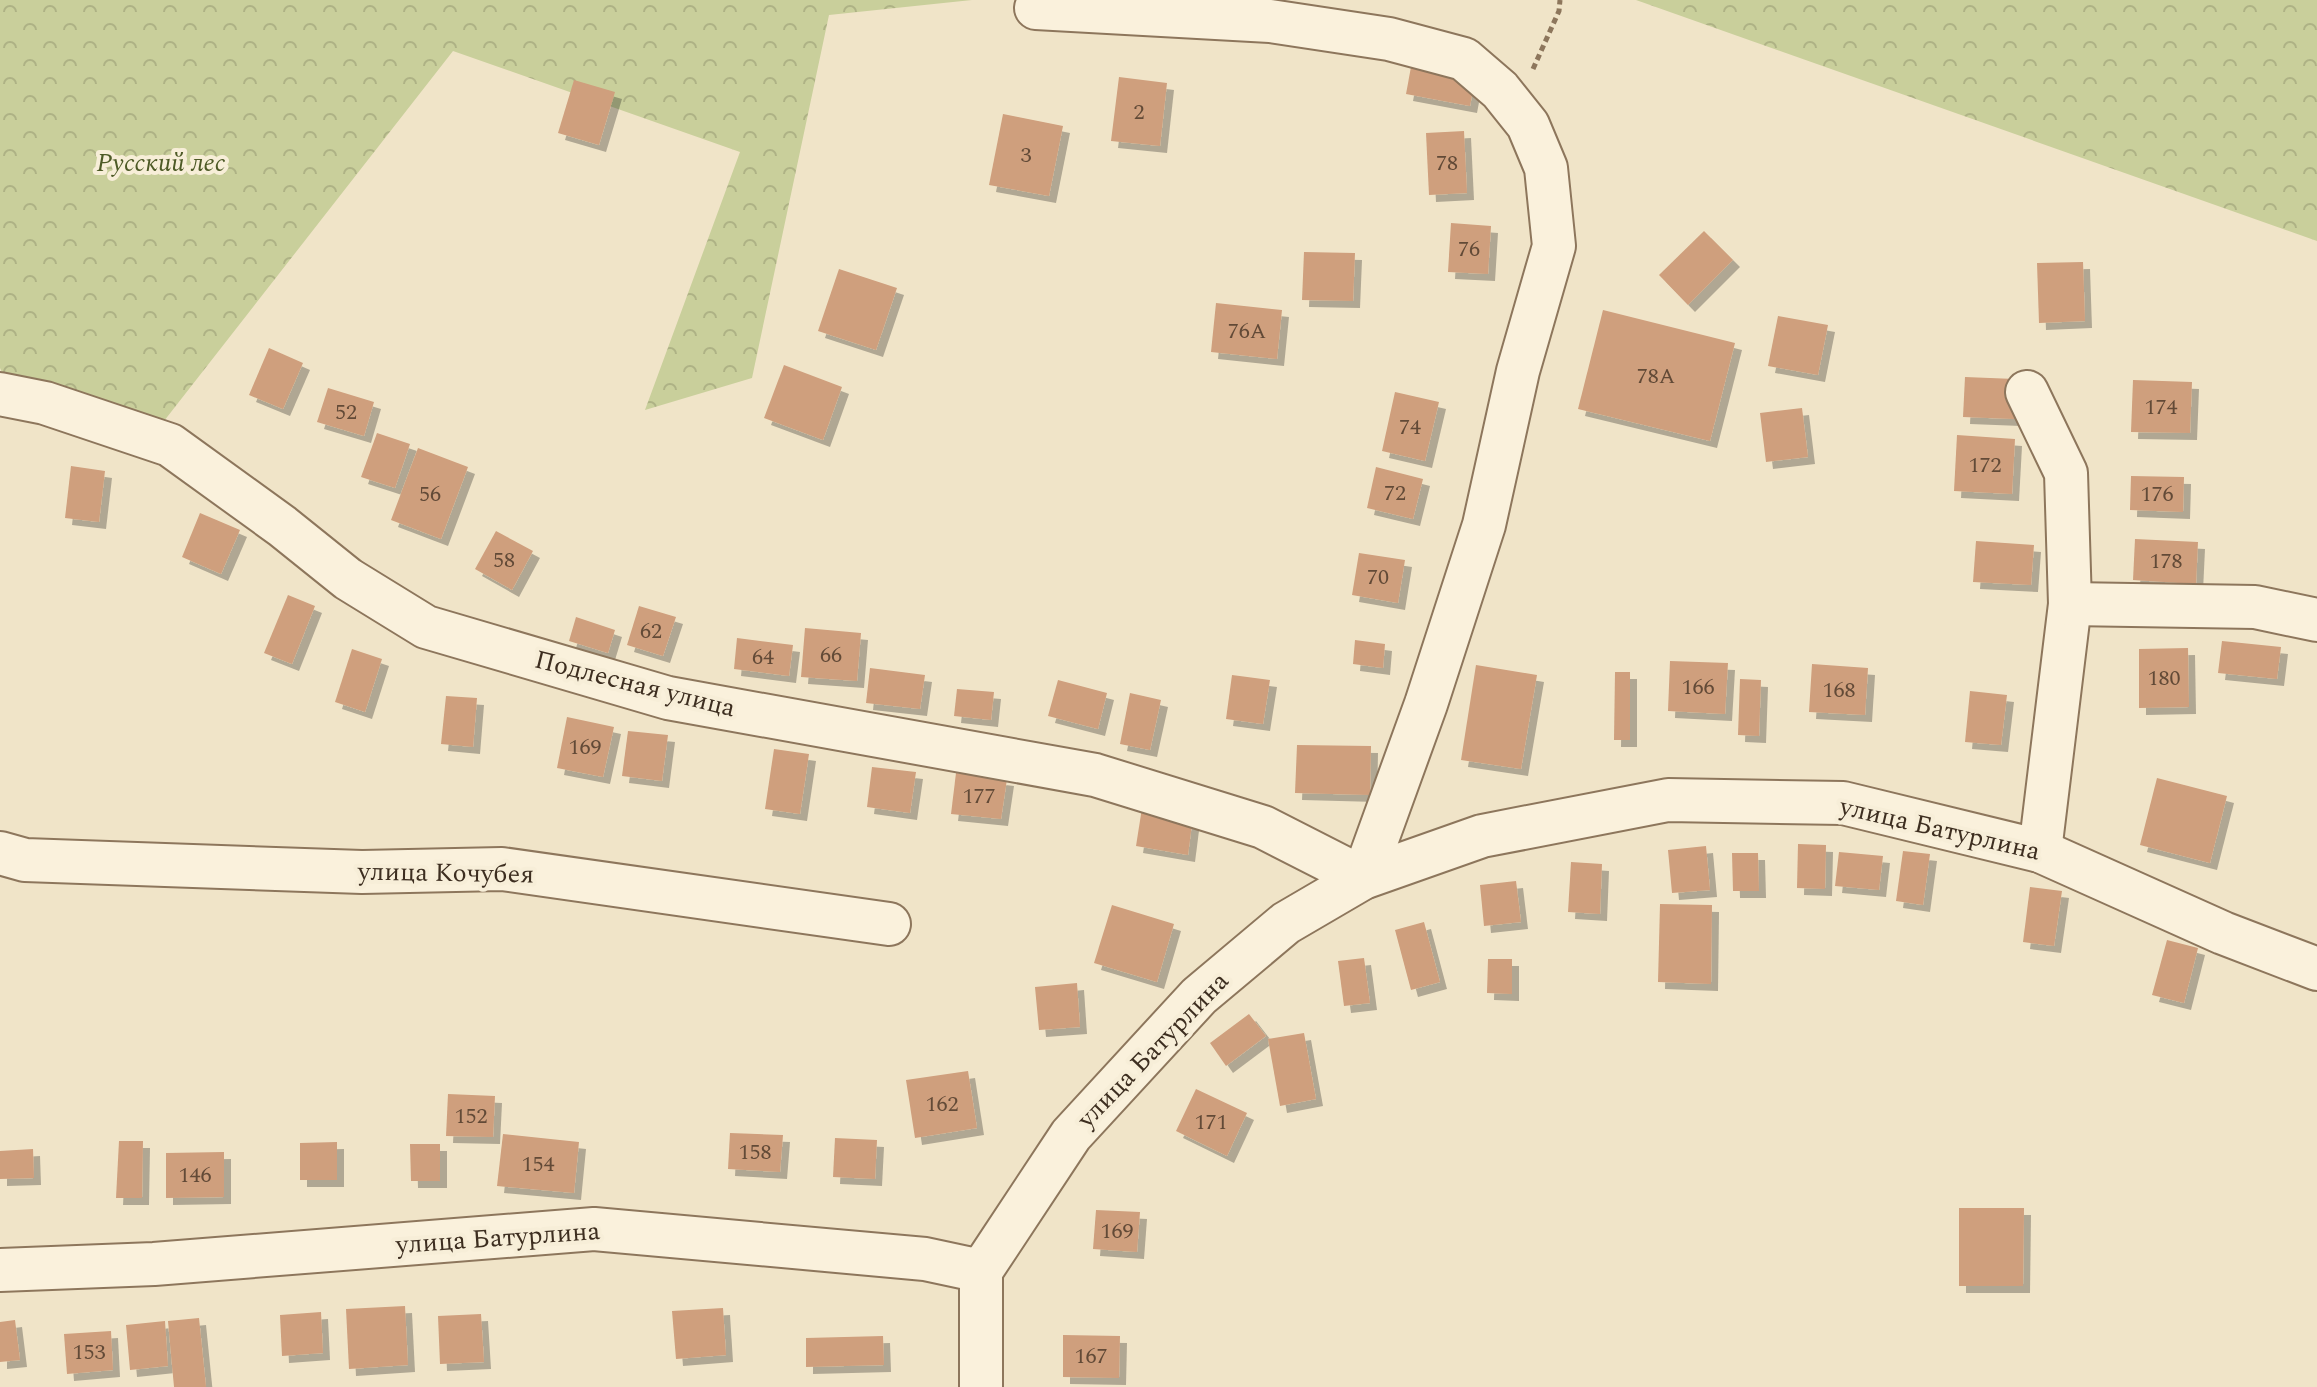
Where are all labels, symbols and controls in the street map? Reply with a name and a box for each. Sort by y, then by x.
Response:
house number: 2 [1133,96,1145,129]
house number: 3 [1020,139,1032,172]
park label: Русский лес [96,143,226,183]
house number: 78 [1436,147,1458,180]
house number: 76 [1458,233,1480,266]
house number: 76А [1228,315,1266,348]
house number: 78А [1637,360,1675,393]
house number: 174 [2144,391,2178,424]
house number: 52 [335,396,357,429]
house number: 74 [1399,411,1421,444]
house number: 172 [1968,449,2002,482]
house number: 72 [1384,477,1406,510]
house number: 56 [419,478,441,511]
house number: 176 [2140,478,2174,511]
house number: 58 [493,544,515,577]
house number: 178 [2149,545,2183,578]
house number: 70 [1367,561,1389,594]
house number: 62 [640,615,662,648]
house number: 66 [820,639,842,672]
street label: Подлесная улица [530,640,740,728]
house number: 64 [752,641,774,674]
house number: 180 [2147,662,2181,695]
house number: 166 [1681,671,1715,704]
house number: 168 [1822,674,1856,707]
house number: 169 [568,731,602,764]
house number: 177 [962,780,996,813]
street label: улица Батурлина [1835,786,2044,872]
street label: улица Кочубея [357,851,534,895]
street label: улица Батурлина [1067,962,1239,1138]
house number: 162 [925,1088,959,1121]
house number: 152 [454,1100,488,1133]
house number: 171 [1194,1106,1228,1139]
house number: 158 [738,1136,772,1169]
house number: 154 [521,1148,555,1181]
house number: 146 [178,1159,212,1192]
street label: улица Батурлина [394,1211,602,1265]
house number: 169 [1100,1215,1134,1248]
house number: 153 [72,1336,106,1369]
house number: 167 [1074,1340,1108,1373]

